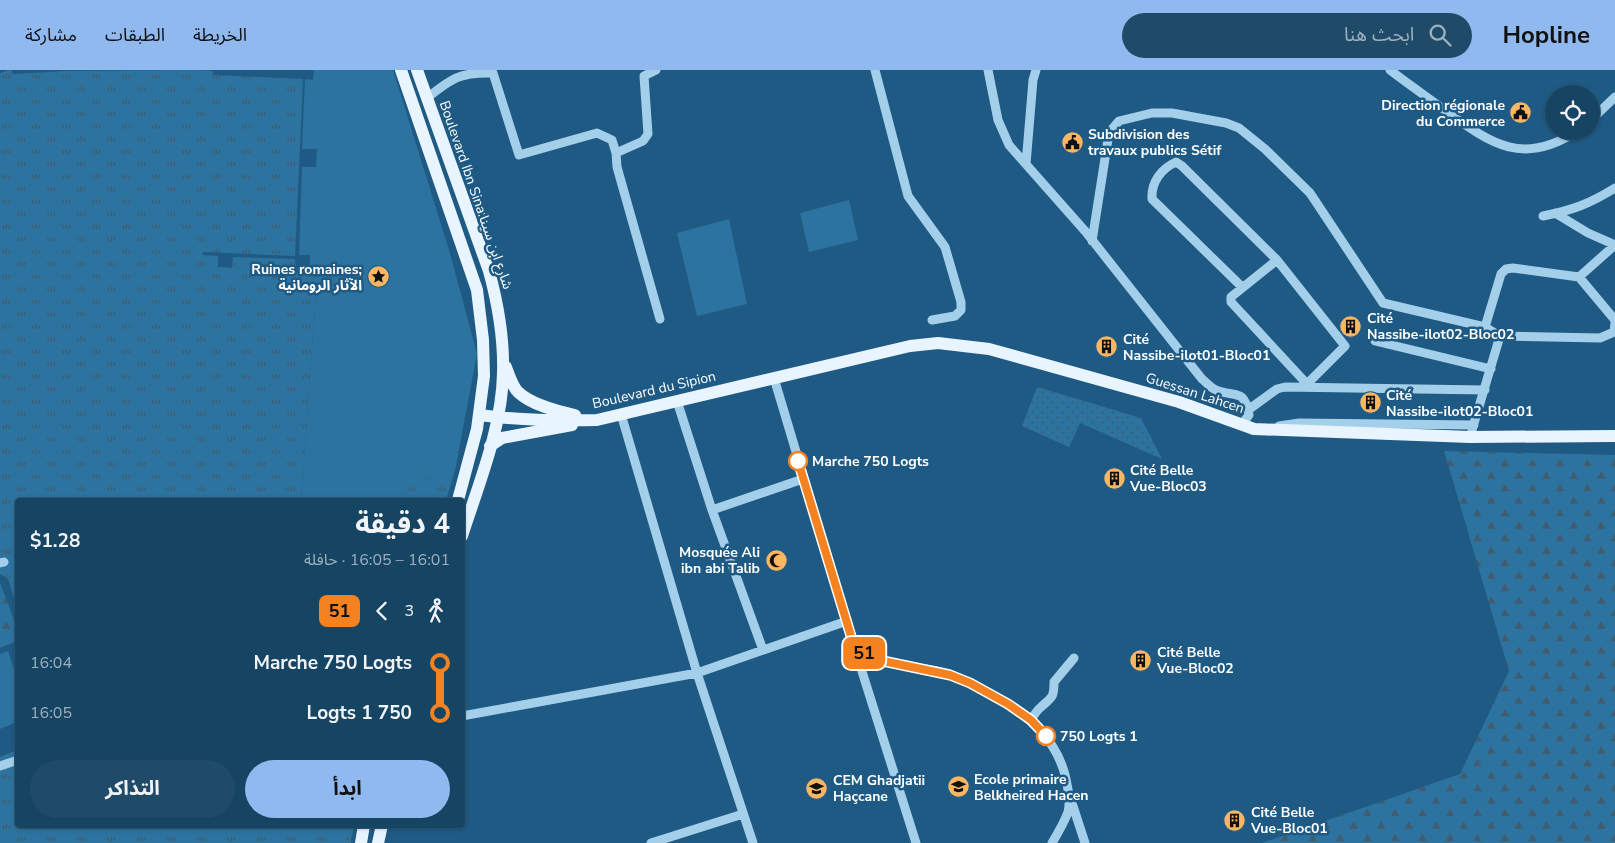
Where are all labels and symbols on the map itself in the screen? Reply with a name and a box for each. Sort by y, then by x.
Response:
place label: Direction régionale du Commerce [1381,96,1505,131]
street label: Boulevard Ibn Sina:شارع ابن سينا [434,98,517,292]
public building icon: Direction régionale du Commerce [1509,101,1533,125]
place label: Subdivision des travaux publics Sétif [1088,125,1222,160]
public building icon: Subdivision des travaux publics Sétif [1060,130,1084,154]
place label: Ruines romaines; الآثار الرومانية [251,260,362,295]
place icon: Ruines romaines; الآثار الرومانية [366,265,390,289]
place label: Cité Nassibe-ilot02-Bloc02 [1367,309,1514,344]
building icon: Cité Nassibe-ilot02-Bloc02 [1339,314,1363,338]
place label: Cité Nassibe-ilot01-Bloc01 [1123,330,1270,365]
building icon: Cité Nassibe-ilot01-Bloc01 [1095,335,1119,359]
street label: Boulevard du Sipion [590,367,718,413]
street label: Guessan Lahcen [1143,368,1247,418]
place label: Cité Nassibe-ilot02-Bloc01 [1386,386,1533,421]
building icon: Cité Nassibe-ilot02-Bloc01 [1358,391,1382,415]
marker: Marche 750 Logts [788,451,808,471]
place label: Marche 750 Logts [812,452,929,471]
place label: Cité Belle Vue-Bloc03 [1129,461,1207,496]
building icon: Cité Belle Vue-Bloc03 [1102,466,1126,490]
place label: Mosquée Ali ibn abi Talib [679,543,760,578]
mosque icon: Mosquée Ali ibn abi Talib [764,548,788,572]
line badge: 51 [842,637,886,669]
place label: Cité Belle Vue-Bloc02 [1156,643,1234,678]
building icon: Cité Belle Vue-Bloc02 [1129,648,1153,672]
marker: 750 Logts 1 [1036,726,1056,746]
place label: 750 Logts 1 [1060,727,1138,746]
place label: Ecole primaire Belkheired Hacen [974,770,1088,805]
place label: CEM Ghadjatii Haçcane [833,771,925,806]
school or university icon: Ecole primaire Belkheired Hacen [946,775,970,799]
school or university icon: CEM Ghadjatii Haçcane [805,776,829,800]
place label: Cité Belle Vue-Bloc01 [1250,803,1328,838]
building icon: Cité Belle Vue-Bloc01 [1223,808,1247,832]

